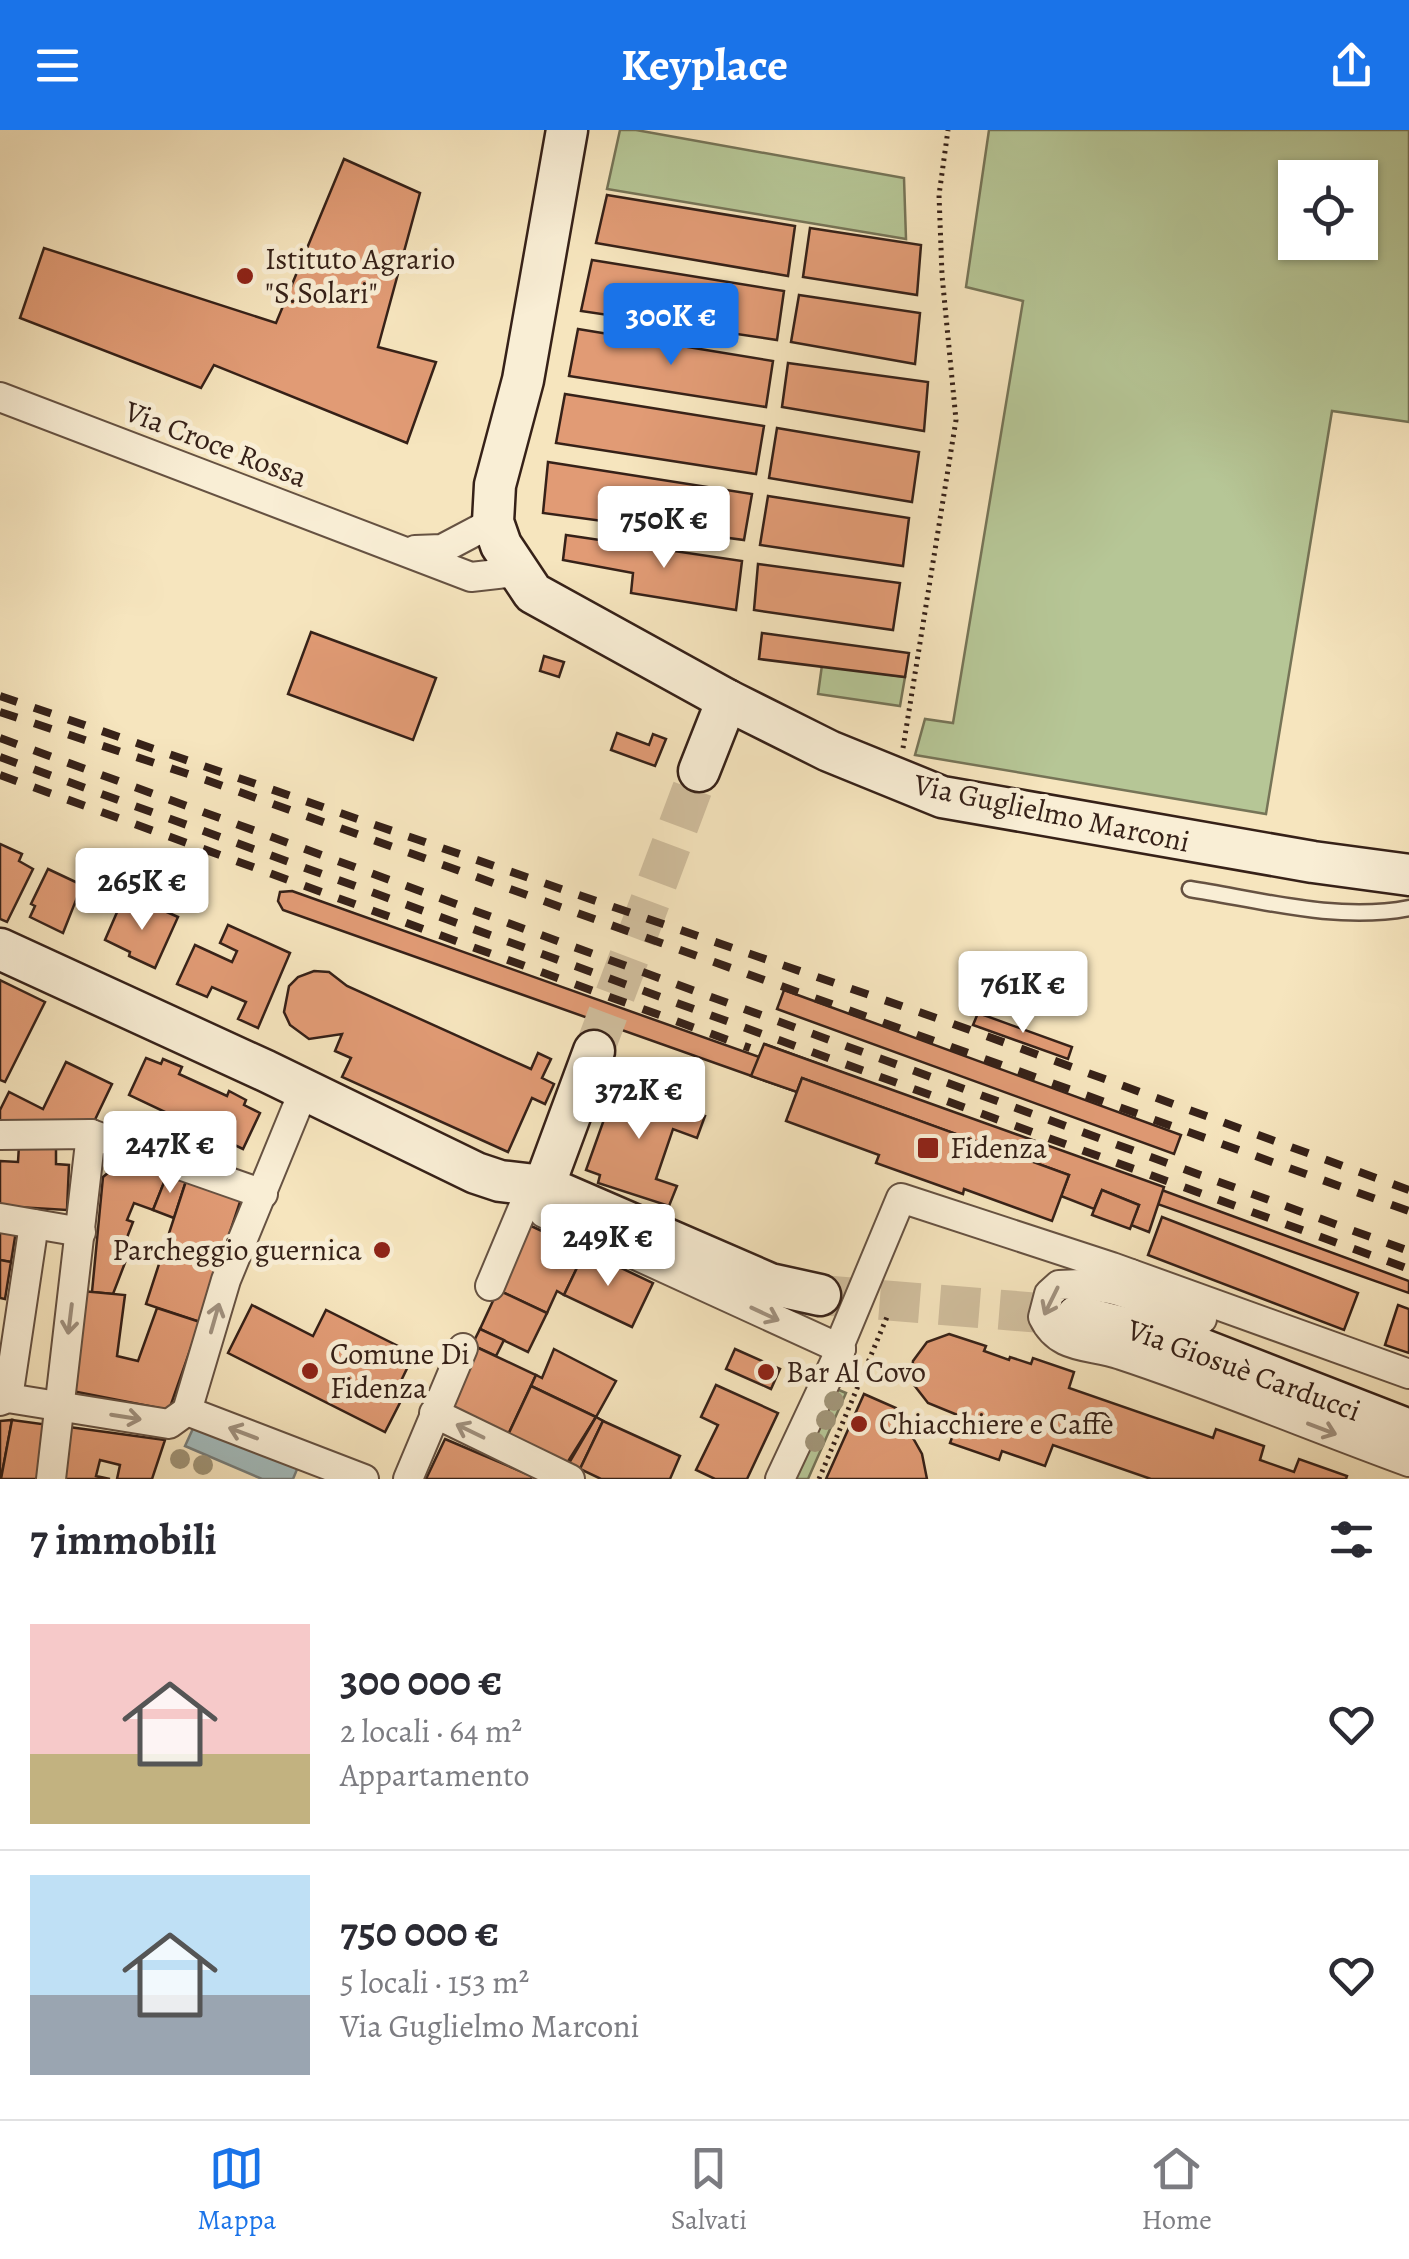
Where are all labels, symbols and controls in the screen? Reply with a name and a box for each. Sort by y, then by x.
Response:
text: Keyplace [621,34,788,96]
icon: menu [30,38,85,93]
icon: share [1324,38,1379,93]
map controls [1278,160,1378,260]
button: locate [1278,160,1378,260]
place label: Istituto Agrario "S.Solari" [265,239,455,313]
marker: Istituto Agrario "S.Solari" [234,265,256,287]
pin: 300K € [590,283,752,368]
text: 300K € [626,293,716,337]
street label: Via Croce Rossa [118,391,313,497]
pin: 750K € [583,486,745,571]
text: 750K € [620,496,708,540]
street label: Via Guglielmo Marconi [909,764,1194,862]
pin: 265K € [61,848,223,933]
text: 265K € [97,858,187,902]
pin: 761K € [942,951,1104,1036]
text: 761K € [980,961,1066,1005]
pin: 372K € [558,1057,720,1142]
text: 372K € [595,1067,683,1111]
pin: 247K € [89,1111,251,1196]
text: 247K € [125,1121,215,1165]
place label: Fidenza [950,1128,1047,1168]
marker: Fidenza [915,1135,941,1161]
pin: 249K € [527,1204,689,1289]
text: 249K € [563,1214,653,1258]
place label: Parcheggio guernica [112,1230,362,1270]
marker: Parcheggio guernica [371,1239,393,1261]
one-way arrow [1040,1286,1059,1316]
one-way arrow [207,1302,225,1334]
one-way arrow [61,1303,79,1335]
one-way arrow [749,1306,780,1324]
street label: Via Giosuè Carducci [1121,1309,1366,1431]
place label: Comune Di Fidenza [330,1334,470,1408]
place label: Bar Al Covo [786,1352,926,1392]
marker: Comune Di Fidenza [299,1360,321,1382]
marker: Bar Al Covo [755,1361,777,1383]
place label: Chiacchiere e Caffè [879,1404,1114,1444]
one-way arrow [109,1408,141,1427]
marker: Chiacchiere e Caffè [848,1413,870,1435]
one-way arrow [456,1421,485,1440]
one-way arrow [228,1422,258,1440]
one-way arrow [1307,1422,1337,1440]
text: 7 immobili [30,1511,217,1568]
icon: filters [1324,1512,1379,1567]
text: 300 000 € [340,1652,502,1709]
icon: home [110,1664,230,1784]
icon: heart [1324,1697,1379,1752]
text: 2 locali · 64 m² [340,1709,522,1753]
text: Appartamento [340,1753,529,1797]
text: 750 000 € [340,1903,499,1960]
icon: home [110,1915,230,2035]
icon: heart [1324,1948,1379,2003]
text: 5 locali · 153 m² [340,1960,529,2004]
text: Via Guglielmo Marconi [340,2004,640,2048]
tab: Mappa [197,2141,276,2239]
tab: Salvati [671,2141,747,2239]
tab: Home [1141,2141,1212,2239]

